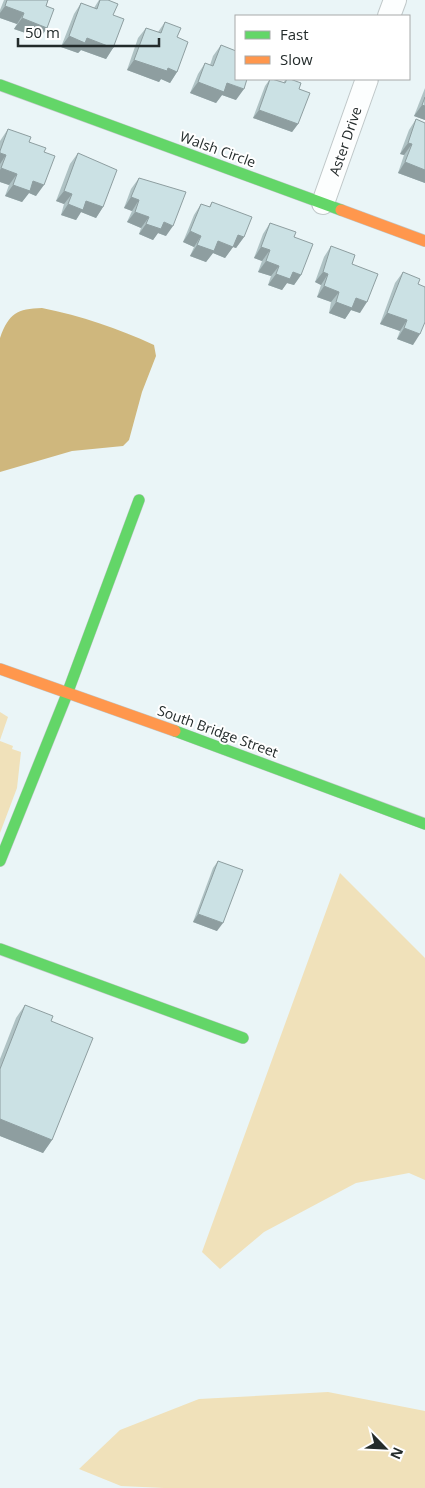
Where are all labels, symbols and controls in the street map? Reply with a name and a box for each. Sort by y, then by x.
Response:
scale bar [18,15,159,47]
legend [235,15,410,80]
text: 50 m [25,22,60,42]
text: Fast [280,24,309,44]
text: Slow [280,49,313,69]
street label: Aster Drive [324,104,366,178]
street label: Walsh Circle [177,127,259,172]
street label: South Bridge Street [155,700,281,762]
north arrow [360,1423,410,1473]
text: N [386,1444,408,1463]

